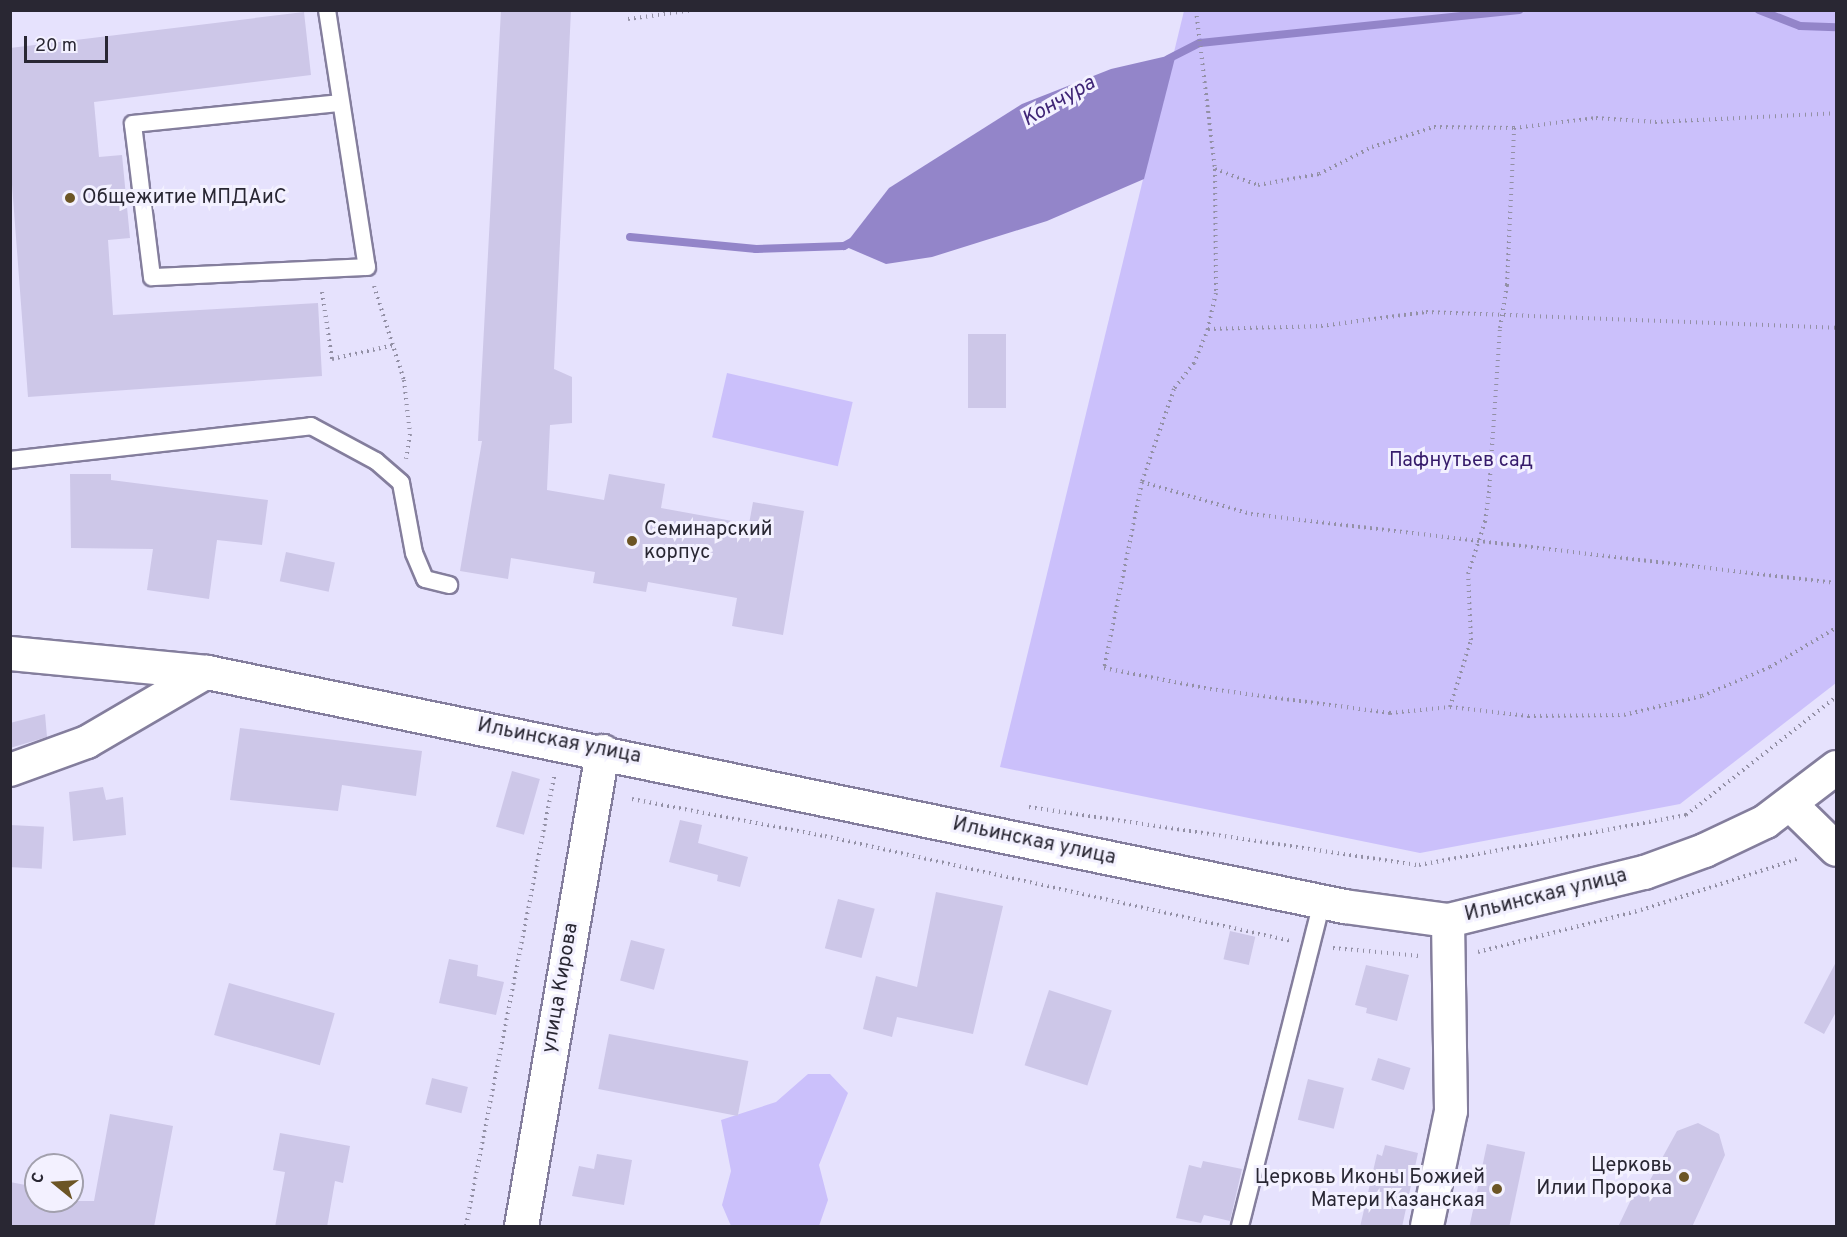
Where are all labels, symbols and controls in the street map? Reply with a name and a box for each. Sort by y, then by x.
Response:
scale bar [27,24,111,62]
text: 20 m [35,35,77,58]
water label: Кончура [1018,71,1100,133]
place label: Общежитие МПДАиС [82,186,287,210]
marker: Общежитие МПДАиС [63,191,77,205]
park label: Пафнутьев сад [1389,449,1533,473]
place label: Семинарский корпус [644,518,773,565]
marker: Семинарский корпус [625,534,639,548]
street label: Ильинская улица [475,714,643,770]
street label: Ильинская улица [950,813,1118,871]
street label: Ильинская улица [1462,864,1630,928]
street label: улица Кирова [538,921,584,1055]
north arrow [24,1153,84,1213]
place label: Церковь Илии Пророка [1536,1154,1672,1201]
place label: Церковь Иконы Божией Матери Казанская [1255,1166,1485,1213]
text: С [28,1170,50,1186]
marker: Церковь Илии Пророка [1677,1170,1691,1184]
marker: Церковь Иконы Божией Матери Казанская [1490,1182,1504,1196]

